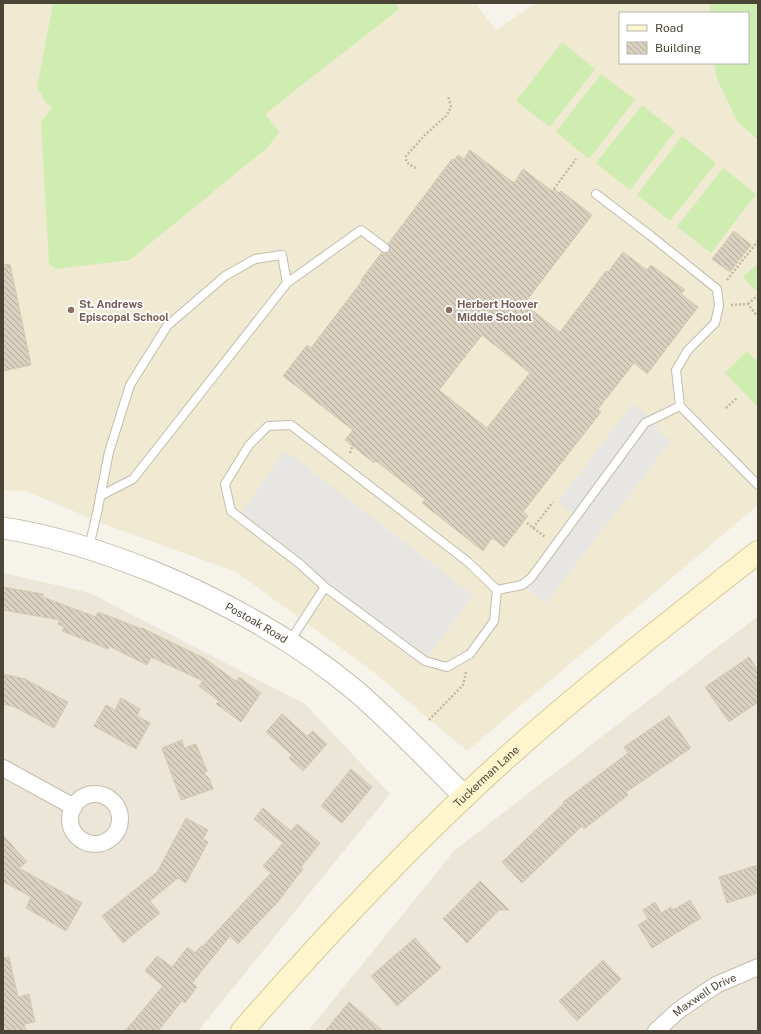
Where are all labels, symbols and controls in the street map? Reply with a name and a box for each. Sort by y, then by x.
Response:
legend [619,12,749,64]
text: Road [655,21,683,35]
text: Building [655,41,701,55]
place label: St. Andrews Episcopal School [79,298,169,323]
place label: Herbert Hoover Middle School [457,298,538,323]
marker: St. Andrews Episcopal School [66,305,76,315]
marker: Herbert Hoover Middle School [444,305,454,315]
street label: Postoak Road [223,600,290,645]
street label: Tuckerman Lane [451,743,521,809]
street label: Maxwell Drive [670,971,738,1019]

